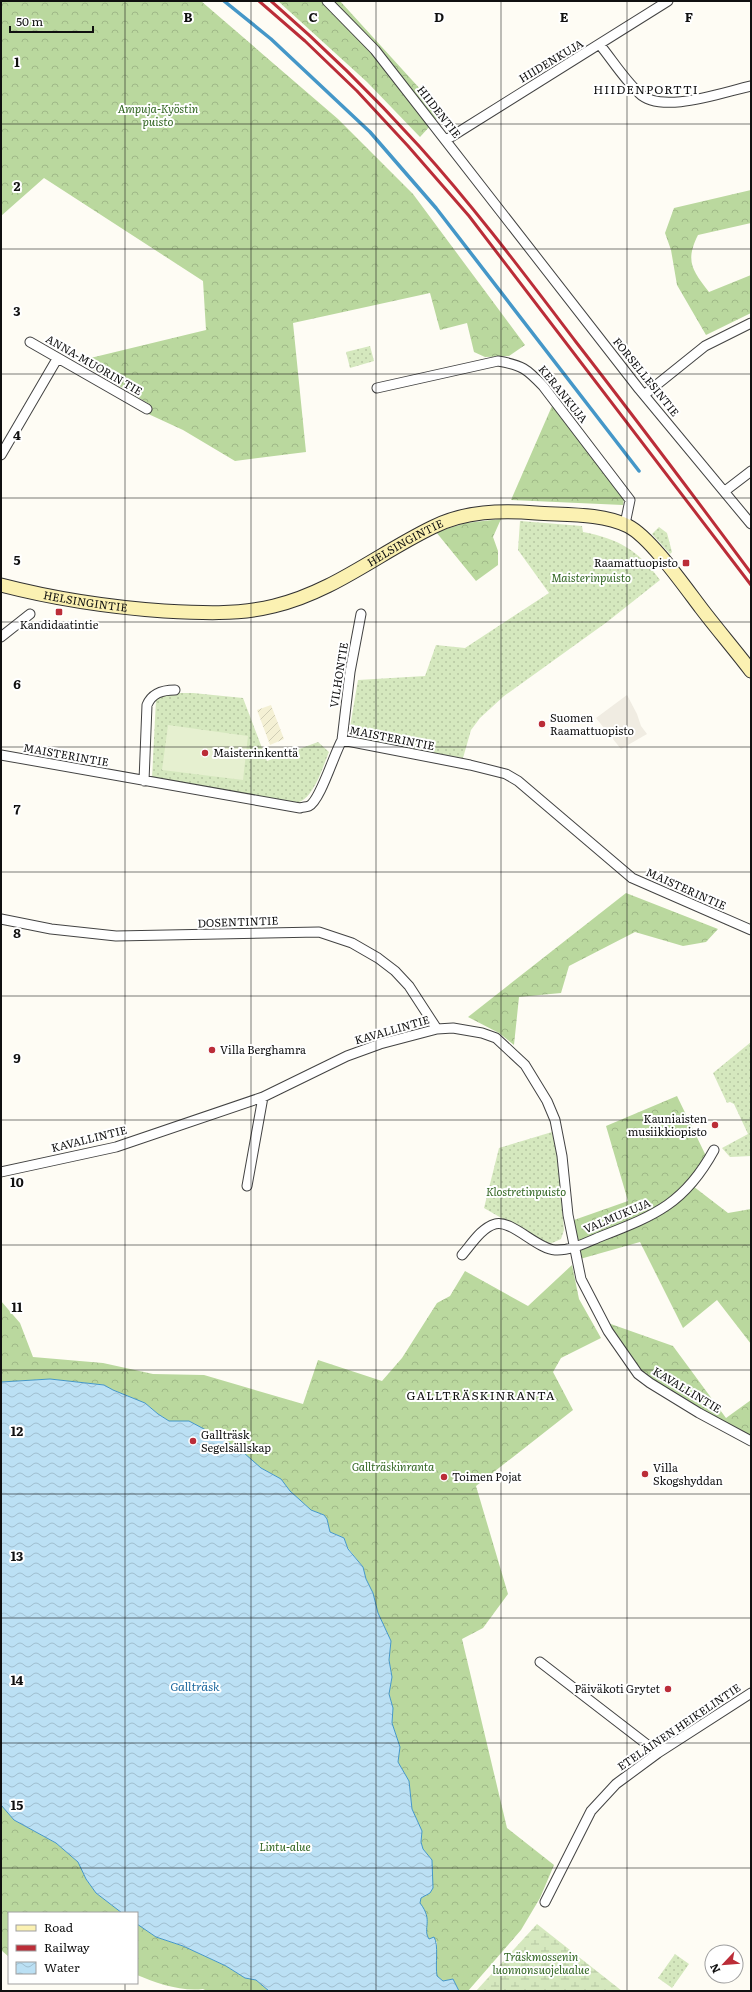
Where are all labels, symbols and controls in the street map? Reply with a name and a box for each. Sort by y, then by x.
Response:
text: B [184,7,193,26]
text: C [308,7,318,26]
text: D [434,7,444,26]
text: E [560,7,569,26]
text: F [685,7,693,26]
scale bar [10,8,93,34]
text: 50 m [16,12,43,30]
street label: HIIDENKUJA [515,35,586,86]
text: 1 [14,52,20,71]
district label: HIIDENPORTTI [593,80,699,98]
street label: HIIDENTIE [414,82,465,141]
park label: Ampuja-Kyöstin puisto [118,100,199,129]
text: 2 [14,176,21,195]
text: 3 [13,301,21,320]
street label: ANNA-MUORIN TIE [43,330,146,398]
street label: FORSELLESINTIE [610,333,684,419]
street label: KERANKUJA [535,361,592,426]
text: 4 [13,425,21,444]
street label: HELSINGINTIE [364,514,445,570]
text: 5 [13,550,21,569]
place label: Raamattuopisto [594,554,678,570]
marker: Raamattuopisto [681,558,691,568]
park label: Maisterinpuisto [551,569,631,585]
street label: HELSINGINTIE [42,586,128,615]
marker: Kandidaatintie [54,607,64,617]
place label: Kandidaatintie [20,616,99,632]
street label: VILHONTIE [325,641,351,709]
text: 6 [13,674,21,693]
place label: Suomen Raamattuopisto [550,709,634,738]
marker: Suomen Raamattuopisto [537,719,547,729]
street label: MAISTERINTIE [348,721,436,753]
street label: MAISTERINTIE [22,739,110,769]
place label: Maisterinkenttä [213,744,298,760]
marker: Maisterinkenttä [200,748,210,758]
text: 7 [13,799,21,818]
street label: MAISTERINTIE [644,863,729,913]
street label: DOSENTINTIE [197,912,279,930]
text: 8 [13,923,21,942]
street label: KAVALLINTIE [352,1011,431,1047]
place label: Villa Berghamra [220,1041,306,1057]
marker: Villa Berghamra [207,1045,217,1055]
text: 9 [13,1048,21,1067]
place label: Kauniaisten musiikkiopisto [628,1110,707,1139]
marker: Kauniaisten musiikkiopisto [710,1120,720,1130]
street label: KAVALLINTIE [49,1121,128,1155]
text: 10 [10,1172,24,1191]
park label: Klostretinpuisto [486,1183,566,1199]
street label: VALMUKUJA [581,1194,653,1236]
text: 11 [12,1297,23,1316]
street label: KAVALLINTIE [650,1362,725,1416]
district label: GALLTRÄSKINRANTA [406,1386,556,1404]
text: 12 [11,1421,23,1440]
place label: Gallträsk Segelsällskap [201,1426,271,1455]
marker: Gallträsk Segelsällskap [188,1436,198,1446]
park label: Gallträskinranta [352,1458,435,1474]
place label: Villa Skogshyddan [653,1459,723,1488]
place label: Toimen Pojat [452,1468,522,1484]
marker: Villa Skogshyddan [640,1469,650,1479]
marker: Toimen Pojat [439,1472,449,1482]
text: 13 [11,1546,23,1565]
text: 14 [11,1670,24,1689]
water label: Gallträsk [170,1677,220,1695]
street label: ETELÄINEN HEIKELINTIE [614,1679,743,1773]
place label: Päiväkoti Grytet [574,1680,661,1696]
marker: Päiväkoti Grytet [663,1684,673,1694]
text: 15 [11,1795,23,1814]
park label: Lintu-alue [259,1838,311,1854]
legend [8,1912,138,1984]
text: Road [44,1918,74,1936]
text: Railway [44,1938,90,1956]
north arrow [704,1944,744,1984]
park label: Träskmossenin luonnonsuojelualue [492,1948,590,1977]
text: Water [44,1958,80,1976]
text: N [705,1961,723,1976]

